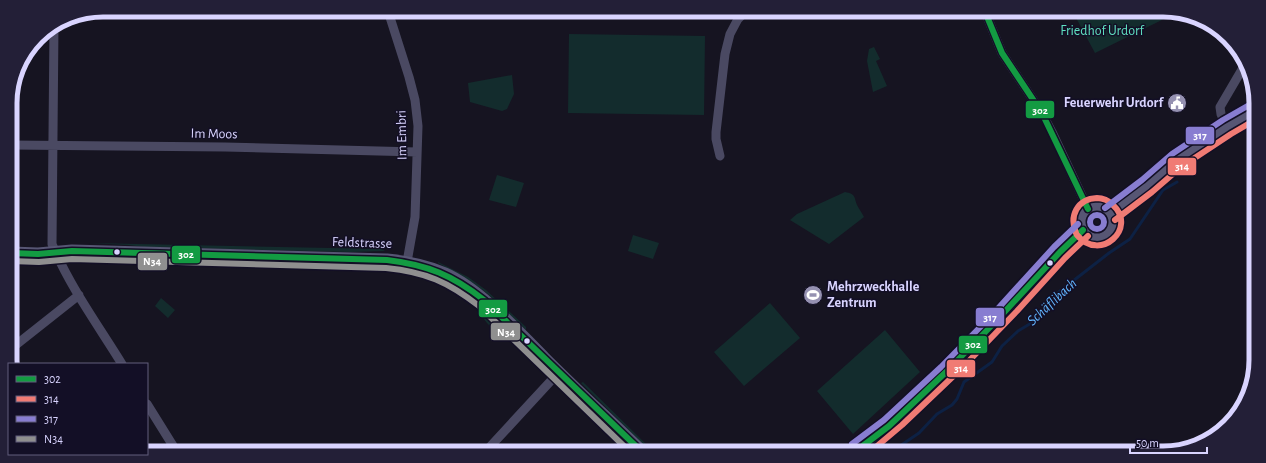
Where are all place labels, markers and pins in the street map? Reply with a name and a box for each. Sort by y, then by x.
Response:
public building icon: Feuerwehr Urdorf [1166,92,1188,114]
place label: Feuerwehr Urdorf [1064,96,1164,110]
unlabelled marker [112,247,122,257]
unlabelled marker [1045,258,1055,268]
place label: Mehrzweckhalle Zentrum [827,280,920,310]
sports icon: Mehrzweckhalle Zentrum [802,284,824,306]
unlabelled marker [522,336,532,346]

